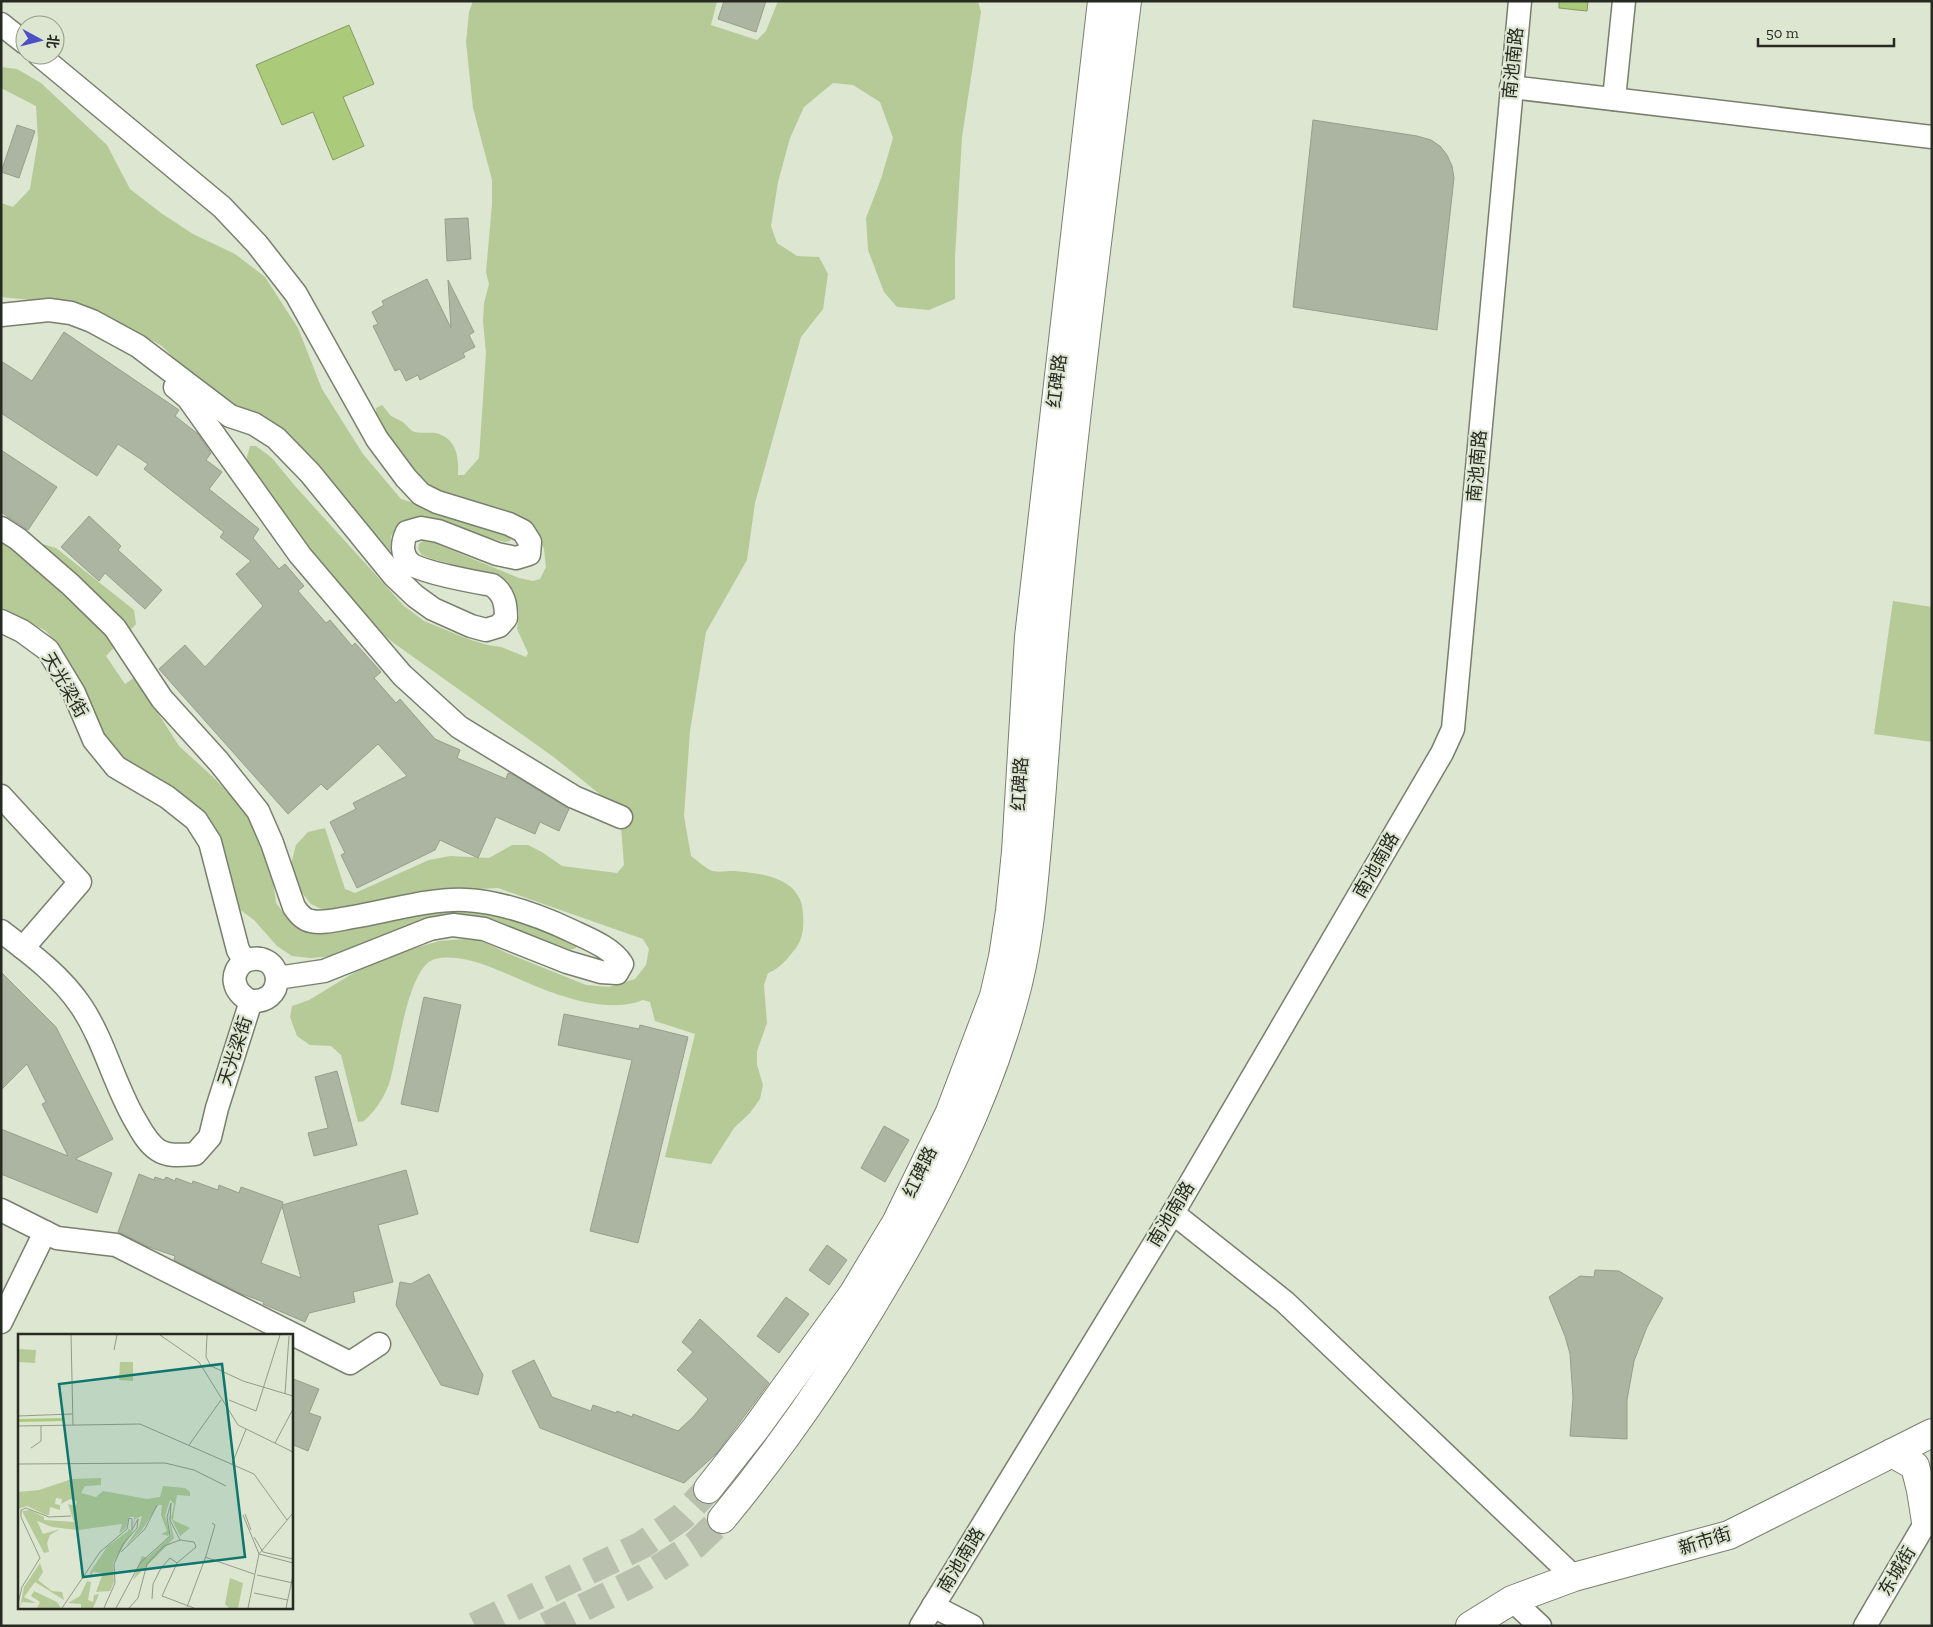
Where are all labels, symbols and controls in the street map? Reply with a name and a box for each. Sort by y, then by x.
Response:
north arrow [15,15,65,65]
scale bar [1758,15,1894,47]
text: 50 m [1766,24,1799,42]
street label: 南池南路 [1498,26,1528,100]
text: 北 [43,34,62,50]
street label: 红碑路 [1043,353,1071,409]
street label: 南池南路 [1463,429,1491,503]
street label: 天光梁街 [37,648,93,722]
street label: 红碑路 [1008,756,1032,812]
street label: 南池南路 [1348,828,1404,902]
street label: 天光梁街 [213,1013,257,1089]
street label: 红碑路 [898,1143,942,1201]
street label: 南池南路 [1143,1177,1199,1251]
inset map [18,1334,292,1610]
street label: 南池南路 [933,1523,989,1597]
street label: 新市街 [1676,1523,1734,1559]
street label: 东城街 [1874,1542,1920,1600]

